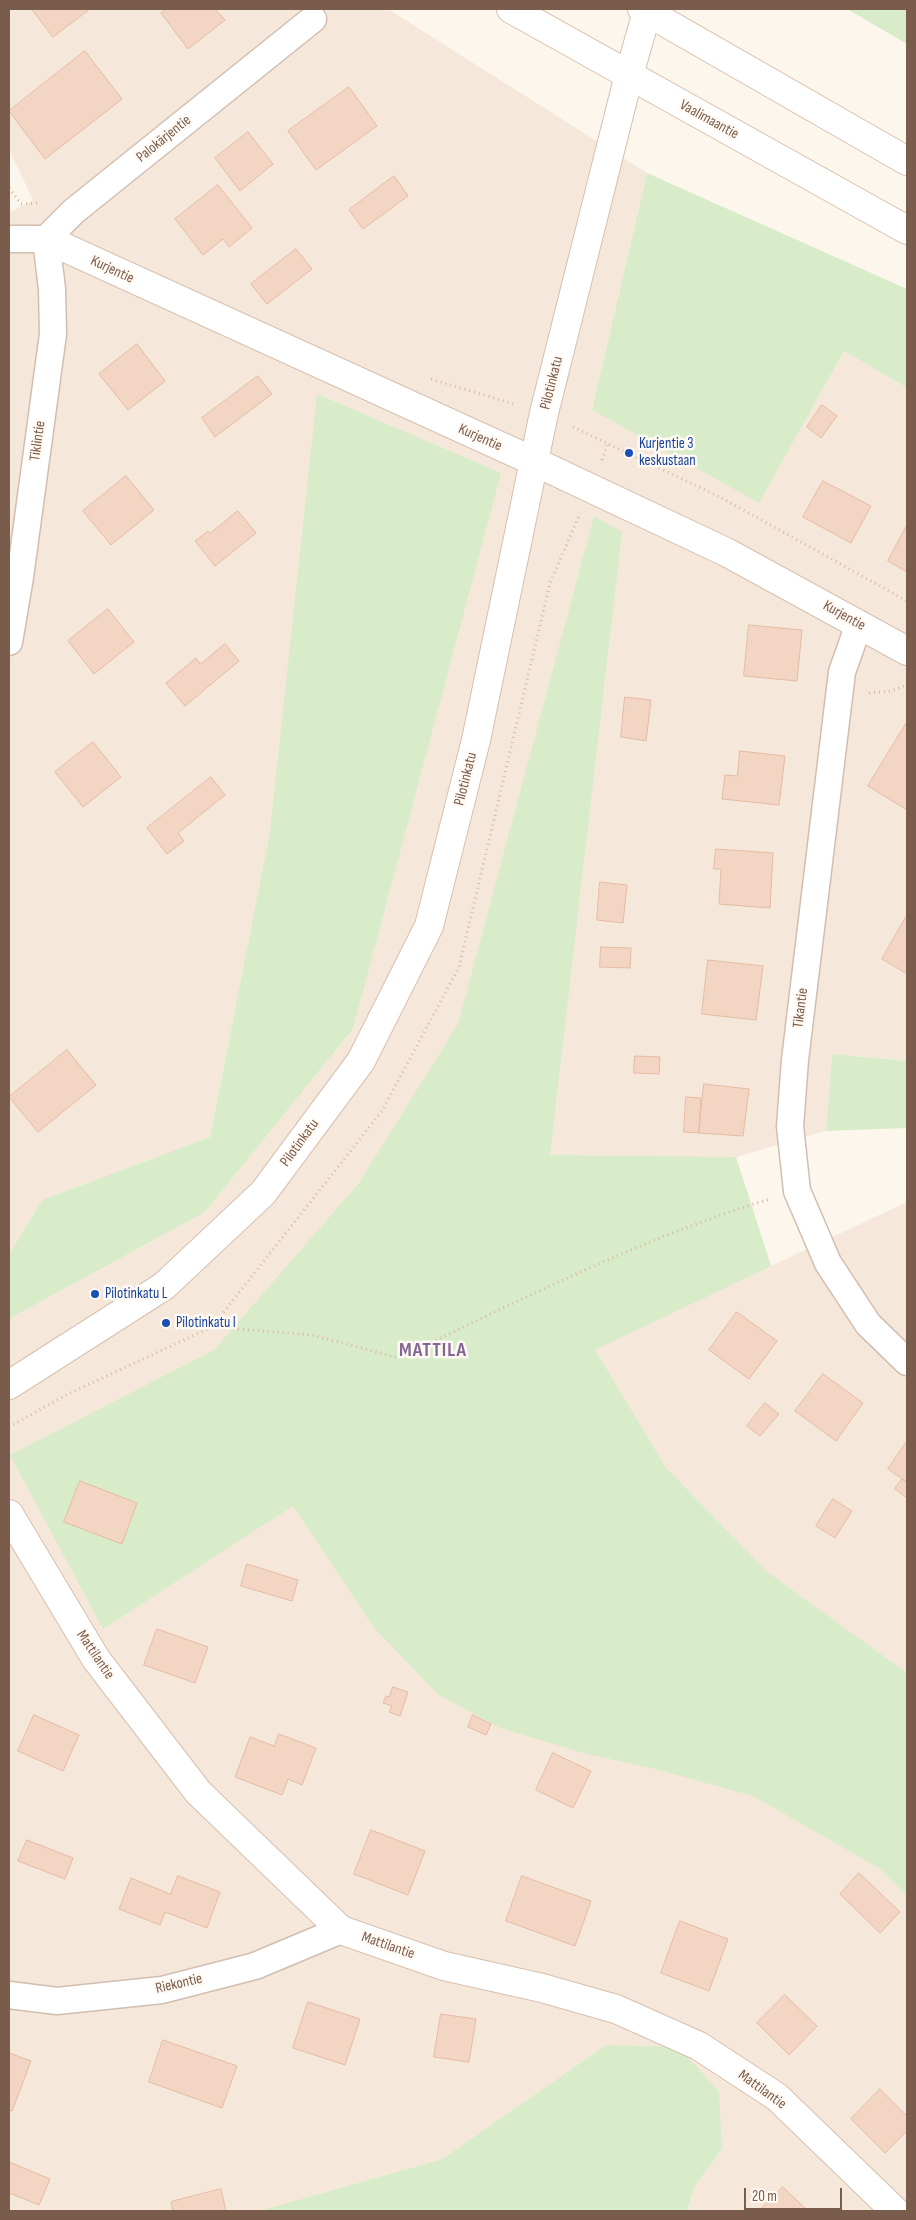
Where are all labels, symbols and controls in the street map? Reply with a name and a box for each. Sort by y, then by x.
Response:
street label: Vaalimaantie [676,96,742,144]
street label: Palokärjentie [133,111,195,167]
street label: Kurjentie [87,252,137,288]
street label: Pilotinkatu [537,354,567,412]
street label: Tiklintie [26,420,50,462]
street label: Kurjentie [455,420,505,456]
place label: Kurjentie 3 keskustaan [639,435,696,470]
marker: Kurjentie 3 keskustaan [623,447,635,459]
street label: Kurjentie [820,597,868,635]
street label: Pilotinkatu [451,750,481,808]
street label: Tikantie [790,987,812,1029]
street label: Pilotinkatu [277,1116,323,1170]
place label: Pilotinkatu L [105,1285,167,1303]
marker: Pilotinkatu L [89,1288,101,1300]
place label: Pilotinkatu I [176,1314,236,1332]
marker: Pilotinkatu I [160,1317,172,1329]
district label: MATTILA [398,1339,468,1363]
street label: Mattilantie [72,1627,118,1683]
street label: Mattilantie [359,1929,417,1963]
street label: Riekontie [154,1970,204,1998]
street label: Mattilantie [734,2067,790,2113]
scale bar [746,2178,844,2210]
text: 20 m [752,2187,777,2206]

